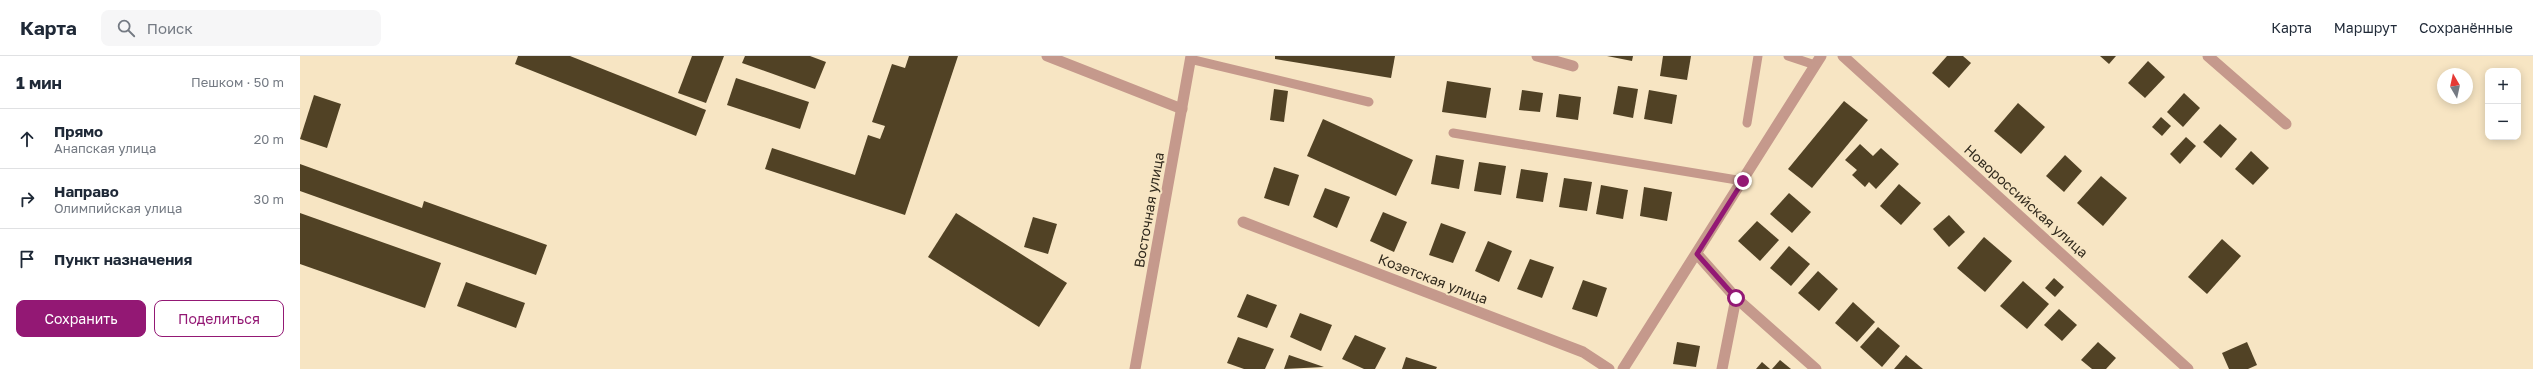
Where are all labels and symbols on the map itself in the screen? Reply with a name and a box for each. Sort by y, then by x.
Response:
north arrow [2437,68,2473,104]
street label: Новороссийская улица [1961,141,2092,261]
street label: Восточная улица [1130,151,1167,269]
route end [1734,172,1752,190]
street label: Козетская улица [1376,250,1490,307]
route start [1727,289,1745,307]

